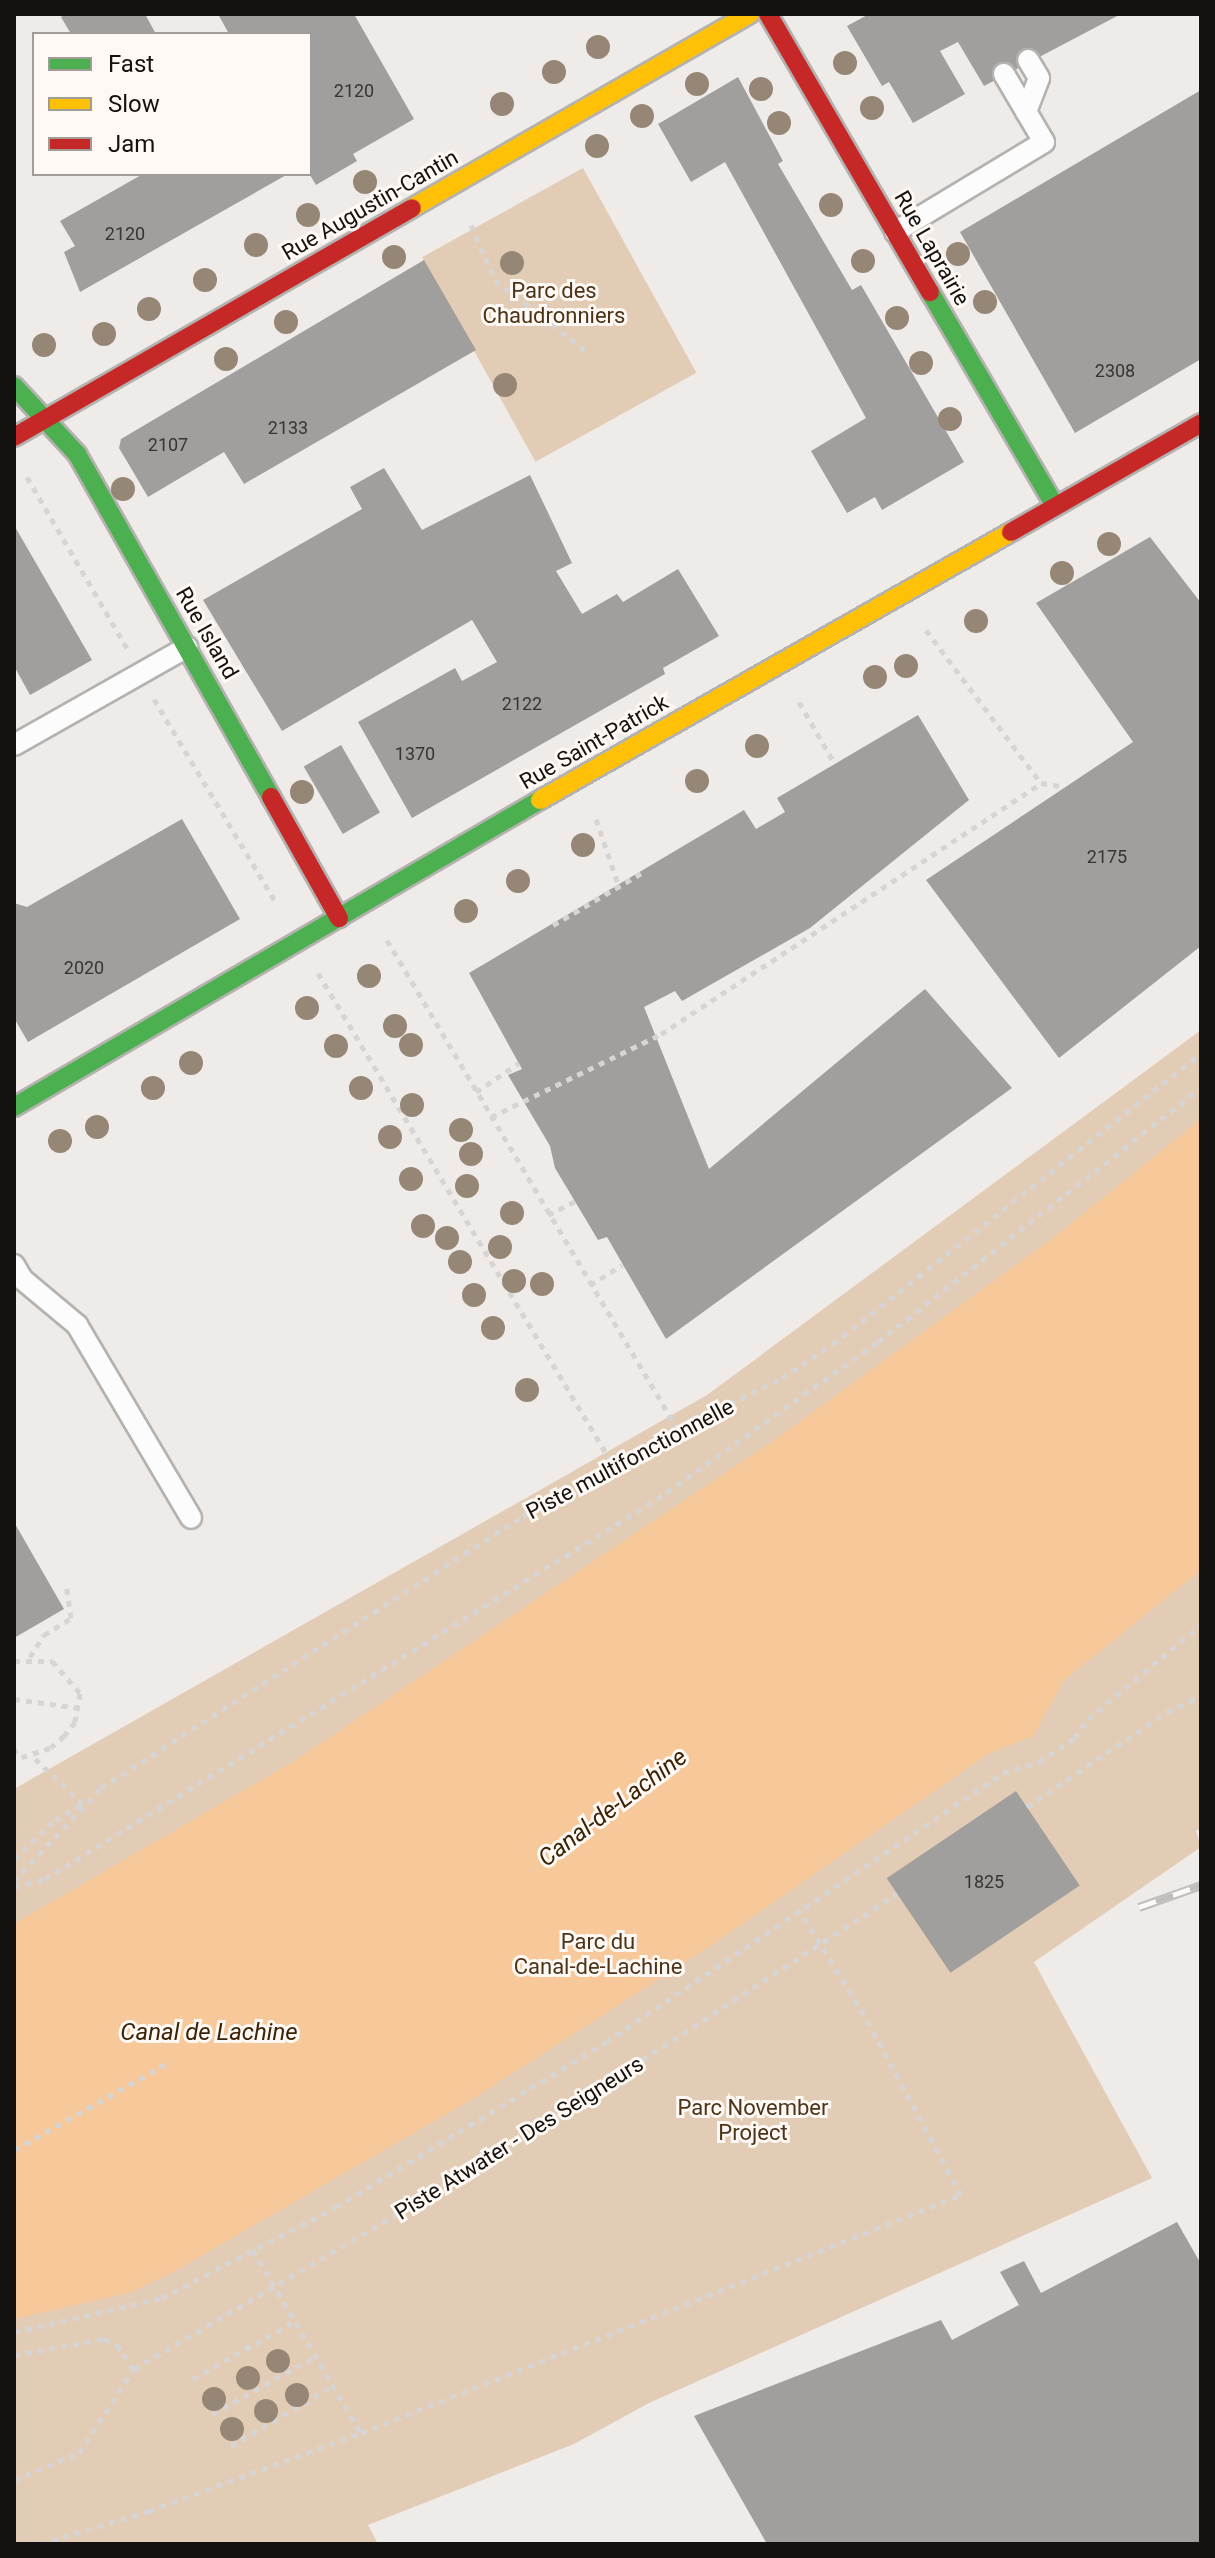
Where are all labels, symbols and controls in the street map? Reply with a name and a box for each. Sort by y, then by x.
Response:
legend [32,32,312,176]
text: Fast [108,50,154,78]
house number: 2120 [334,80,374,102]
text: Slow [108,90,160,118]
text: Jam [108,130,155,158]
street label: Rue Augustin-Cantin [277,144,463,266]
street label: Rue Laprairie [889,186,975,310]
house number: 2120 [105,223,145,245]
park label: Parc des Chaudronniers [483,277,625,328]
house number: 2308 [1095,360,1135,382]
house number: 2133 [268,417,308,439]
house number: 2107 [148,434,188,456]
street label: Rue Island [170,582,244,684]
street label: Rue Saint-Patrick [515,689,673,795]
house number: 2122 [502,693,542,715]
house number: 1370 [395,743,435,765]
house number: 2175 [1087,846,1127,868]
house number: 2020 [64,957,104,979]
street label: Piste multifonctionnelle [522,1393,738,1525]
water label: Canal-de-Lachine [533,1743,693,1873]
house number: 1825 [964,1871,1004,1893]
park label: Parc du Canal-de-Lachine [514,1928,682,1980]
water label: Canal de Lachine [120,2019,298,2047]
street label: Piste Atwater - Des Seigneurs [390,2050,648,2226]
park label: Parc November Project [678,2094,828,2146]

